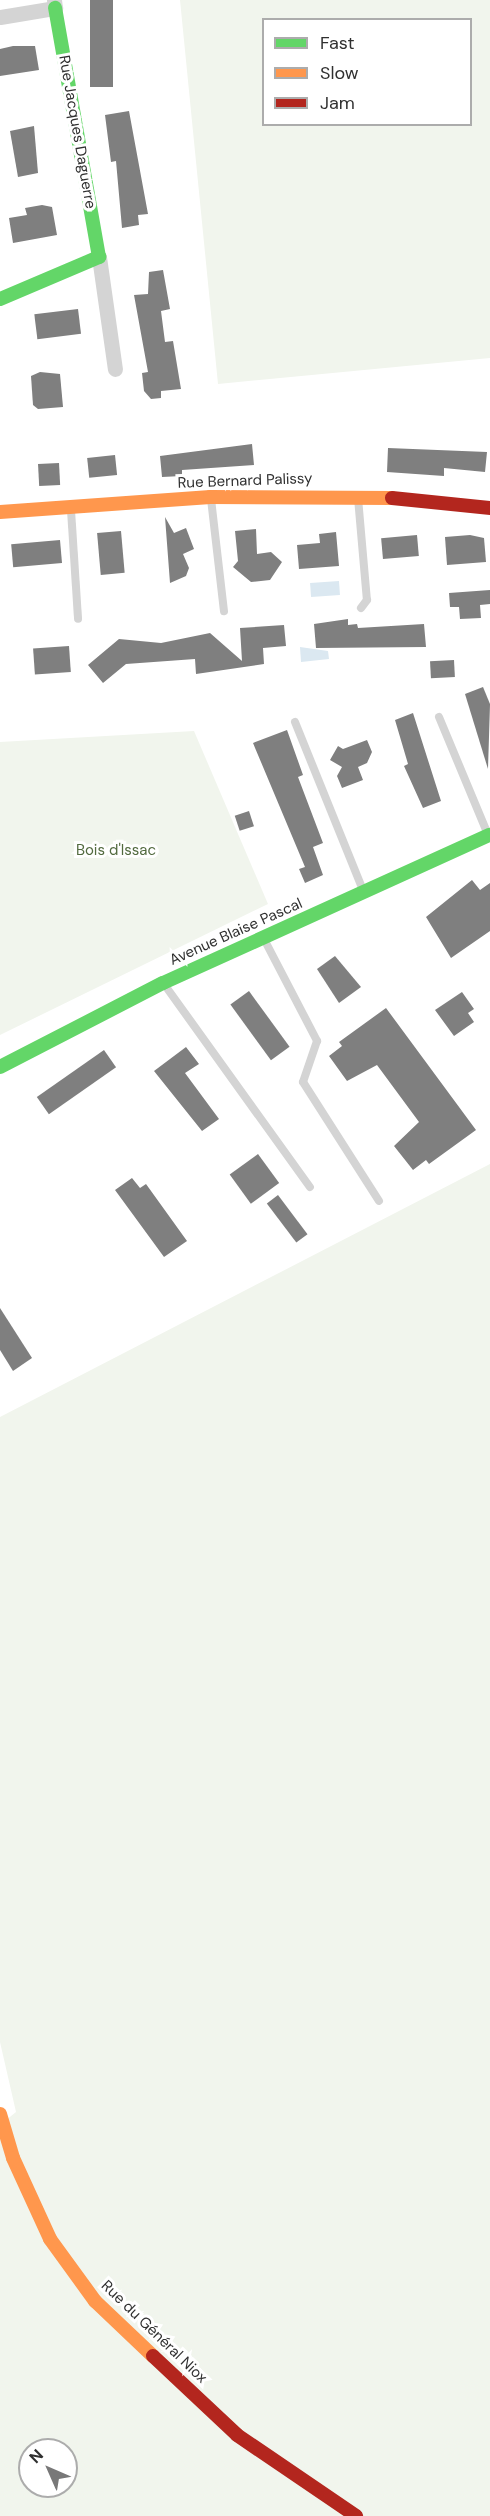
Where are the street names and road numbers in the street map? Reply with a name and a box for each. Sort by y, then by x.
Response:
street label: Rue Jacques Daguerre [55,54,99,210]
street label: Rue Bernard Palissy [177,470,313,492]
street label: Avenue Blaise Pascal [167,895,305,969]
street label: Rue du Général Niox [97,2277,211,2387]

